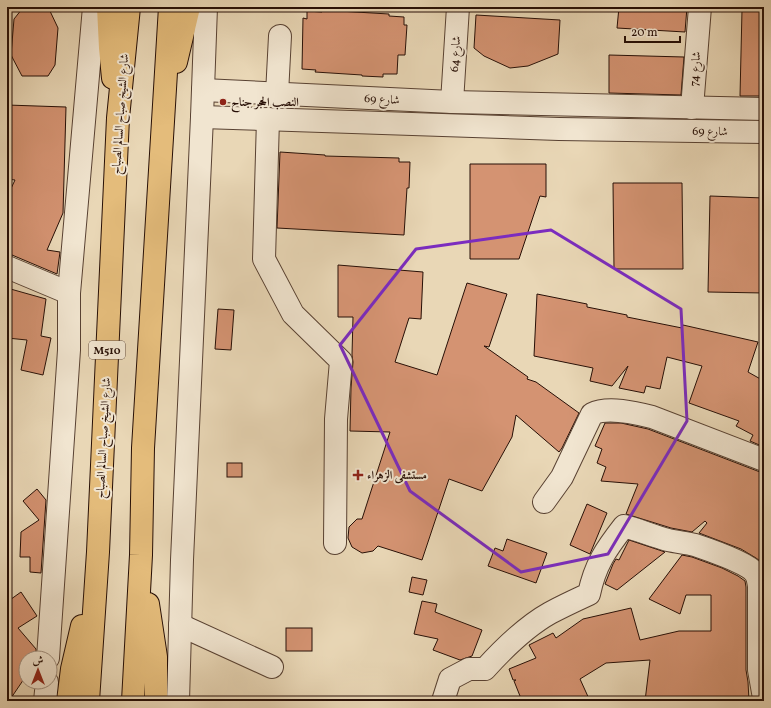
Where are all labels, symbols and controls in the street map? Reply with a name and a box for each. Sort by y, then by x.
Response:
scale bar [625,18,680,44]
text: 20 m [631,25,658,41]
street label: شارع 64 [447,35,467,73]
street label: شارع 74 [687,51,707,87]
street label: شارع الشيخ صباح السالم الصباح [109,53,135,175]
street label: شارع 69 [364,91,400,111]
place label: النصب الحجر جناح [231,95,299,113]
marker: النصب الحجر جناح [218,97,228,107]
street label: شارع 69 [692,124,728,142]
road number: M510 [89,341,125,359]
street label: شارع الشيخ صباح السالم الصباح [93,377,117,499]
place label: مستشفى الزهراء [367,468,427,484]
marker: مستشفى الزهراء [352,469,364,481]
north arrow [18,650,58,690]
text: ش [33,654,44,669]

